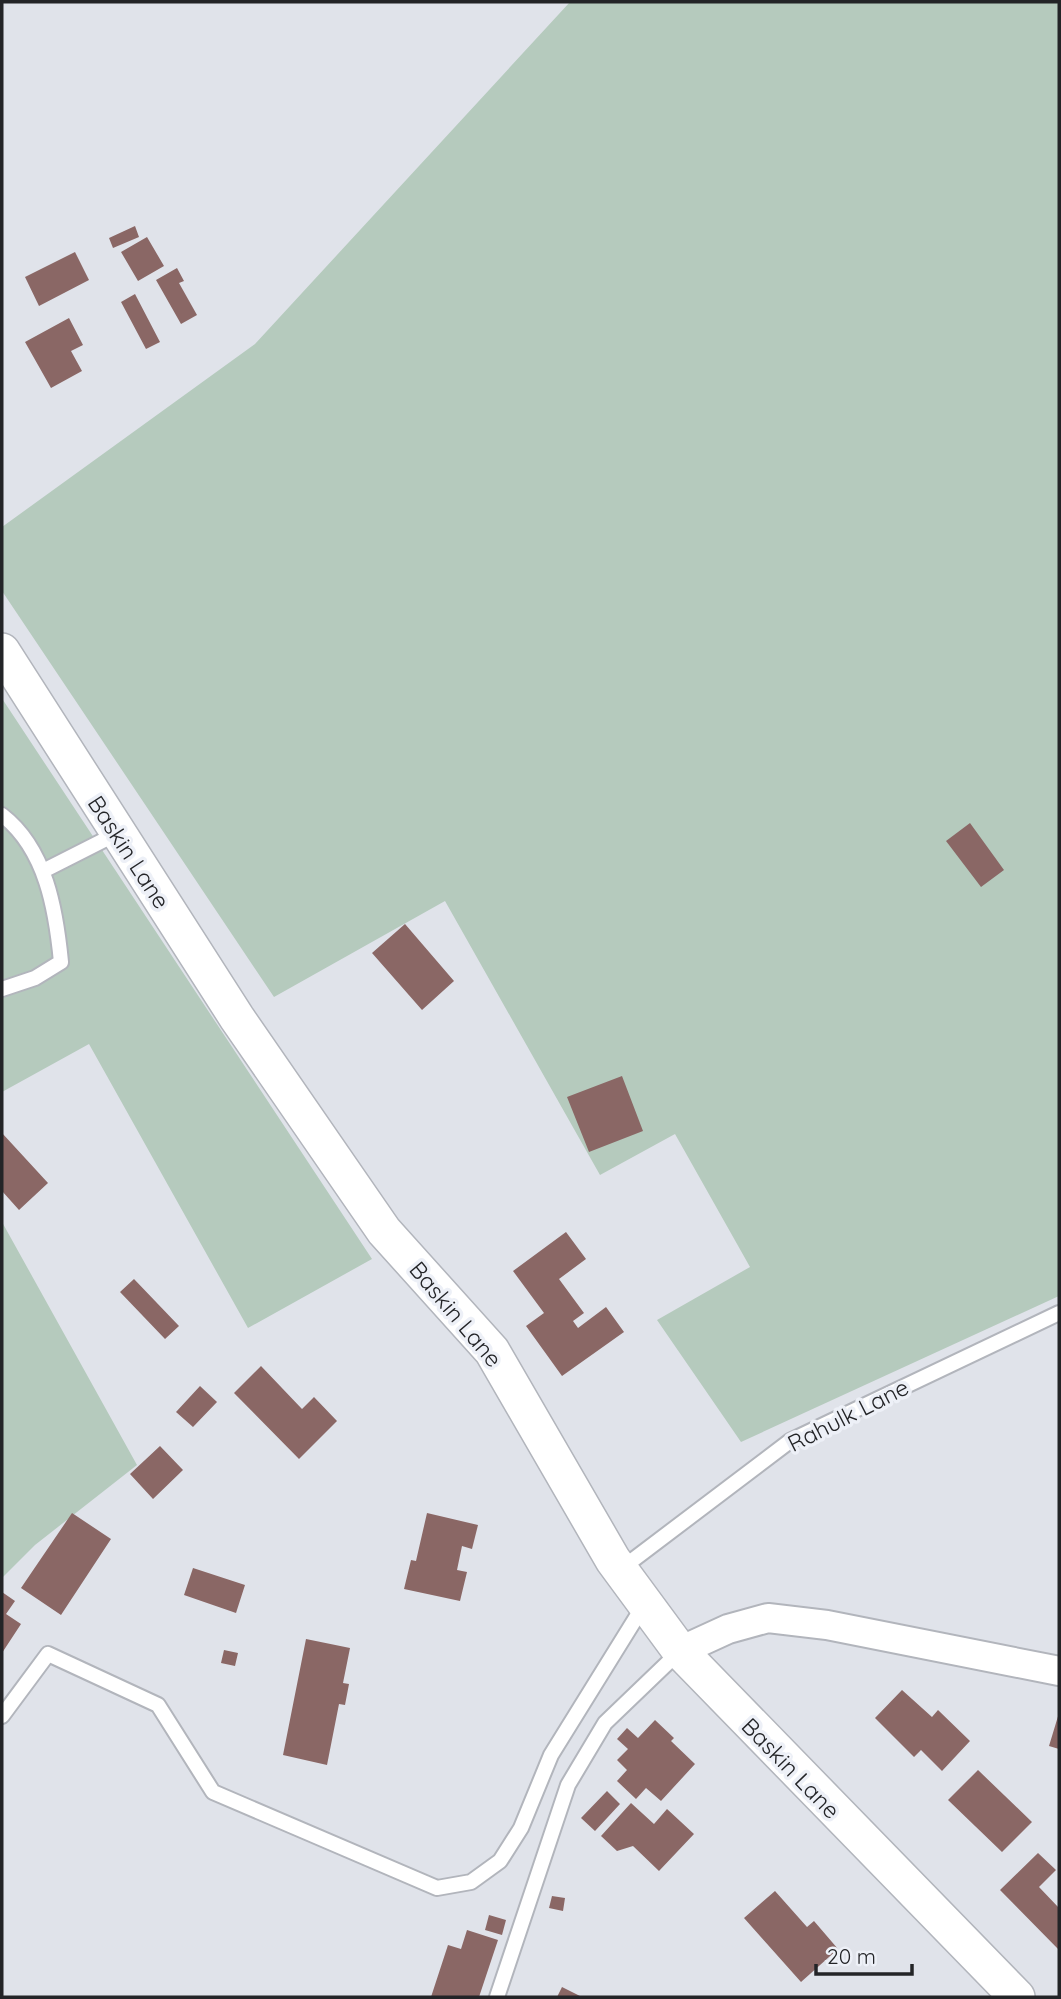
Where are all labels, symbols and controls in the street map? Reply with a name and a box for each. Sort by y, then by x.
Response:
street label: Baskin Lane [82,790,176,914]
street label: Baskin Lane [403,1255,509,1373]
street label: Rahulk Lane [783,1372,913,1458]
street label: Baskin Lane [736,1712,846,1824]
scale bar [816,1932,912,1976]
text: 20 m [827,1943,876,1969]

